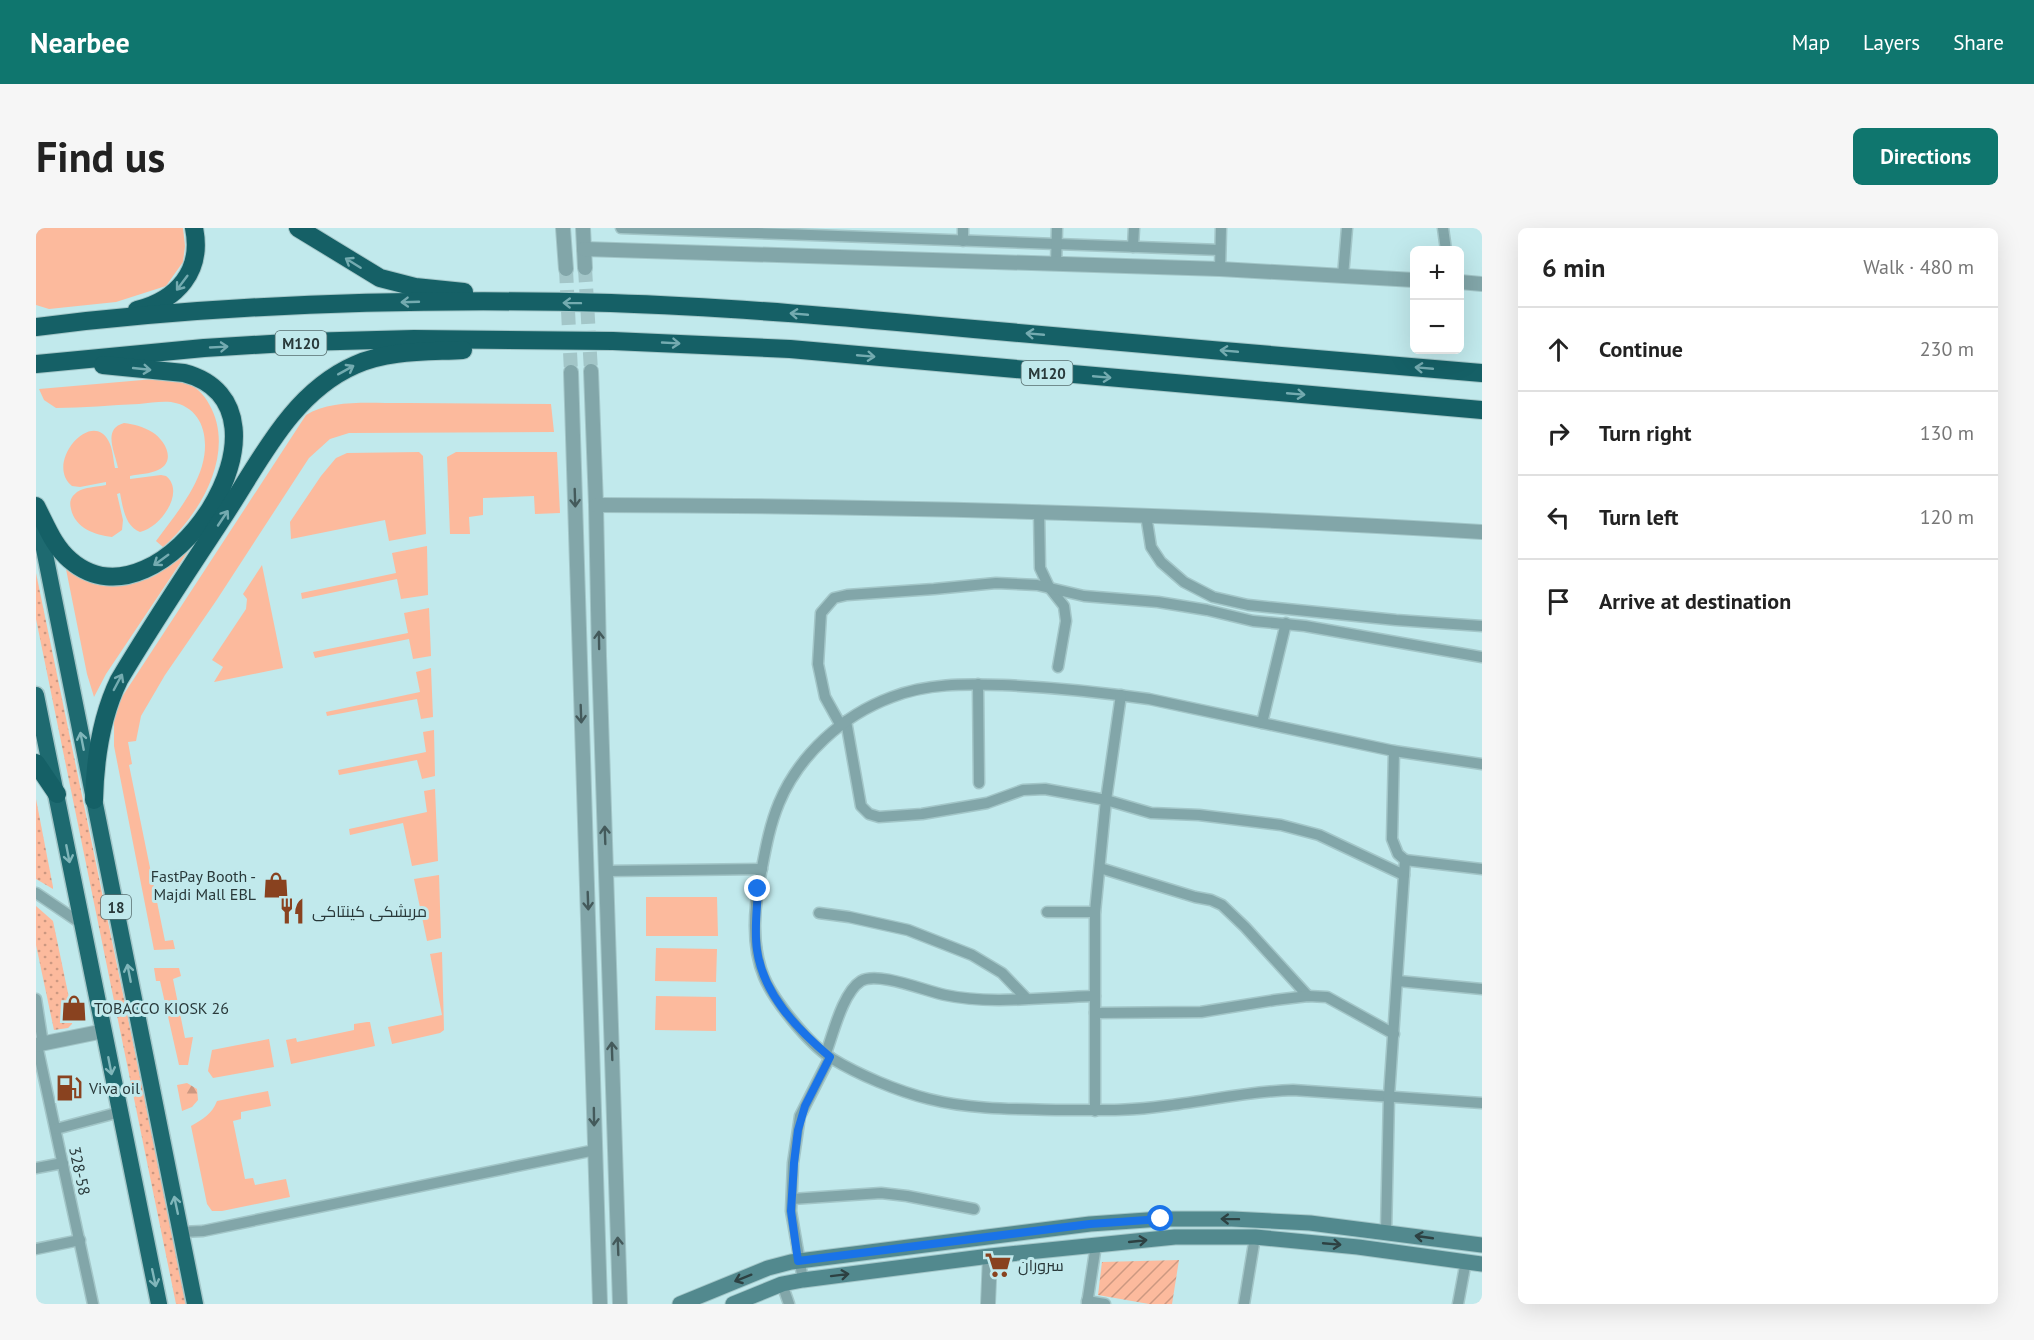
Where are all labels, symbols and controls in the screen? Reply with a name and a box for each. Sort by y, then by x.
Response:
text: Nearbee [30,24,130,61]
text: Map [1792,29,1830,56]
text: Layers [1863,29,1920,56]
text: Share [1953,29,2004,56]
button: Directions [1853,128,1998,185]
text: Find us [36,129,165,184]
map controls [1410,246,1464,354]
button: + [1410,246,1464,300]
text: 6 min [1542,251,1605,284]
text: Walk · 480 m [1863,254,1974,280]
one-way arrow [345,256,362,268]
one-way arrow [175,275,188,291]
one-way arrow [400,296,420,308]
one-way arrow [563,297,583,308]
button: − [1410,300,1464,354]
one-way arrow [790,308,810,319]
one-way arrow [1026,328,1046,339]
road number: M120 [276,331,326,355]
icon: ahead [1542,333,1575,366]
text: Continue [1599,335,1683,363]
text: 230 m [1920,336,1974,362]
one-way arrow [661,338,680,349]
one-way arrow [208,341,228,352]
one-way arrow [1220,345,1240,356]
one-way arrow [855,351,875,362]
road number: M120 [1022,361,1072,385]
one-way arrow [1414,362,1434,373]
one-way arrow [131,364,151,375]
one-way arrow [337,364,354,376]
one-way arrow [1091,372,1111,383]
one-way arrow [1285,389,1305,400]
icon: right [1542,417,1575,450]
text: Turn right [1599,419,1691,447]
text: 130 m [1920,420,1974,446]
one-way arrow [569,488,580,508]
icon: left [1542,501,1575,534]
text: Turn left [1599,503,1679,531]
text: 120 m [1920,504,1974,530]
one-way arrow [217,510,229,526]
one-way arrow [153,553,169,566]
icon: arrive [1542,585,1575,618]
text: Arrive at destination [1599,587,1791,615]
one-way arrow [593,630,604,650]
one-way arrow [113,673,125,691]
one-way arrow [576,704,587,724]
one-way arrow [76,732,87,751]
one-way arrow [600,825,611,845]
one-way arrow [63,844,74,863]
place label: FastPay Booth - Majdi Mall EBL [151,866,256,904]
shop icon: FastPay Booth - Majdi Mall EBL [261,870,291,900]
route end [744,875,770,901]
one-way arrow [582,891,593,911]
road number: 18 [101,895,131,919]
restaurant icon: مریشکی کینتاکی [277,896,307,926]
place label: مریشکی کینتاکی [312,901,427,922]
one-way arrow [123,964,134,983]
shop icon: TOBACCO KIOSK 26 [59,993,89,1023]
place label: TOBACCO KIOSK 26 [94,998,229,1018]
one-way arrow [606,1041,618,1061]
one-way arrow [105,1056,117,1075]
fuel station icon: Viva oil [54,1073,84,1103]
place label: Viva oil [88,1078,140,1098]
one-way arrow [589,1106,600,1126]
street label: 328-58 [65,1145,95,1197]
one-way arrow [169,1196,181,1215]
route start [1147,1205,1173,1231]
one-way arrow [1221,1213,1241,1225]
one-way arrow [1415,1231,1434,1242]
one-way arrow [1127,1235,1147,1246]
one-way arrow [613,1236,624,1256]
one-way arrow [1322,1239,1341,1250]
supermarket icon: سروران [983,1250,1013,1280]
place label: سروران [1018,1255,1064,1276]
one-way arrow [149,1267,160,1287]
one-way arrow [829,1270,849,1281]
one-way arrow [734,1274,752,1285]

